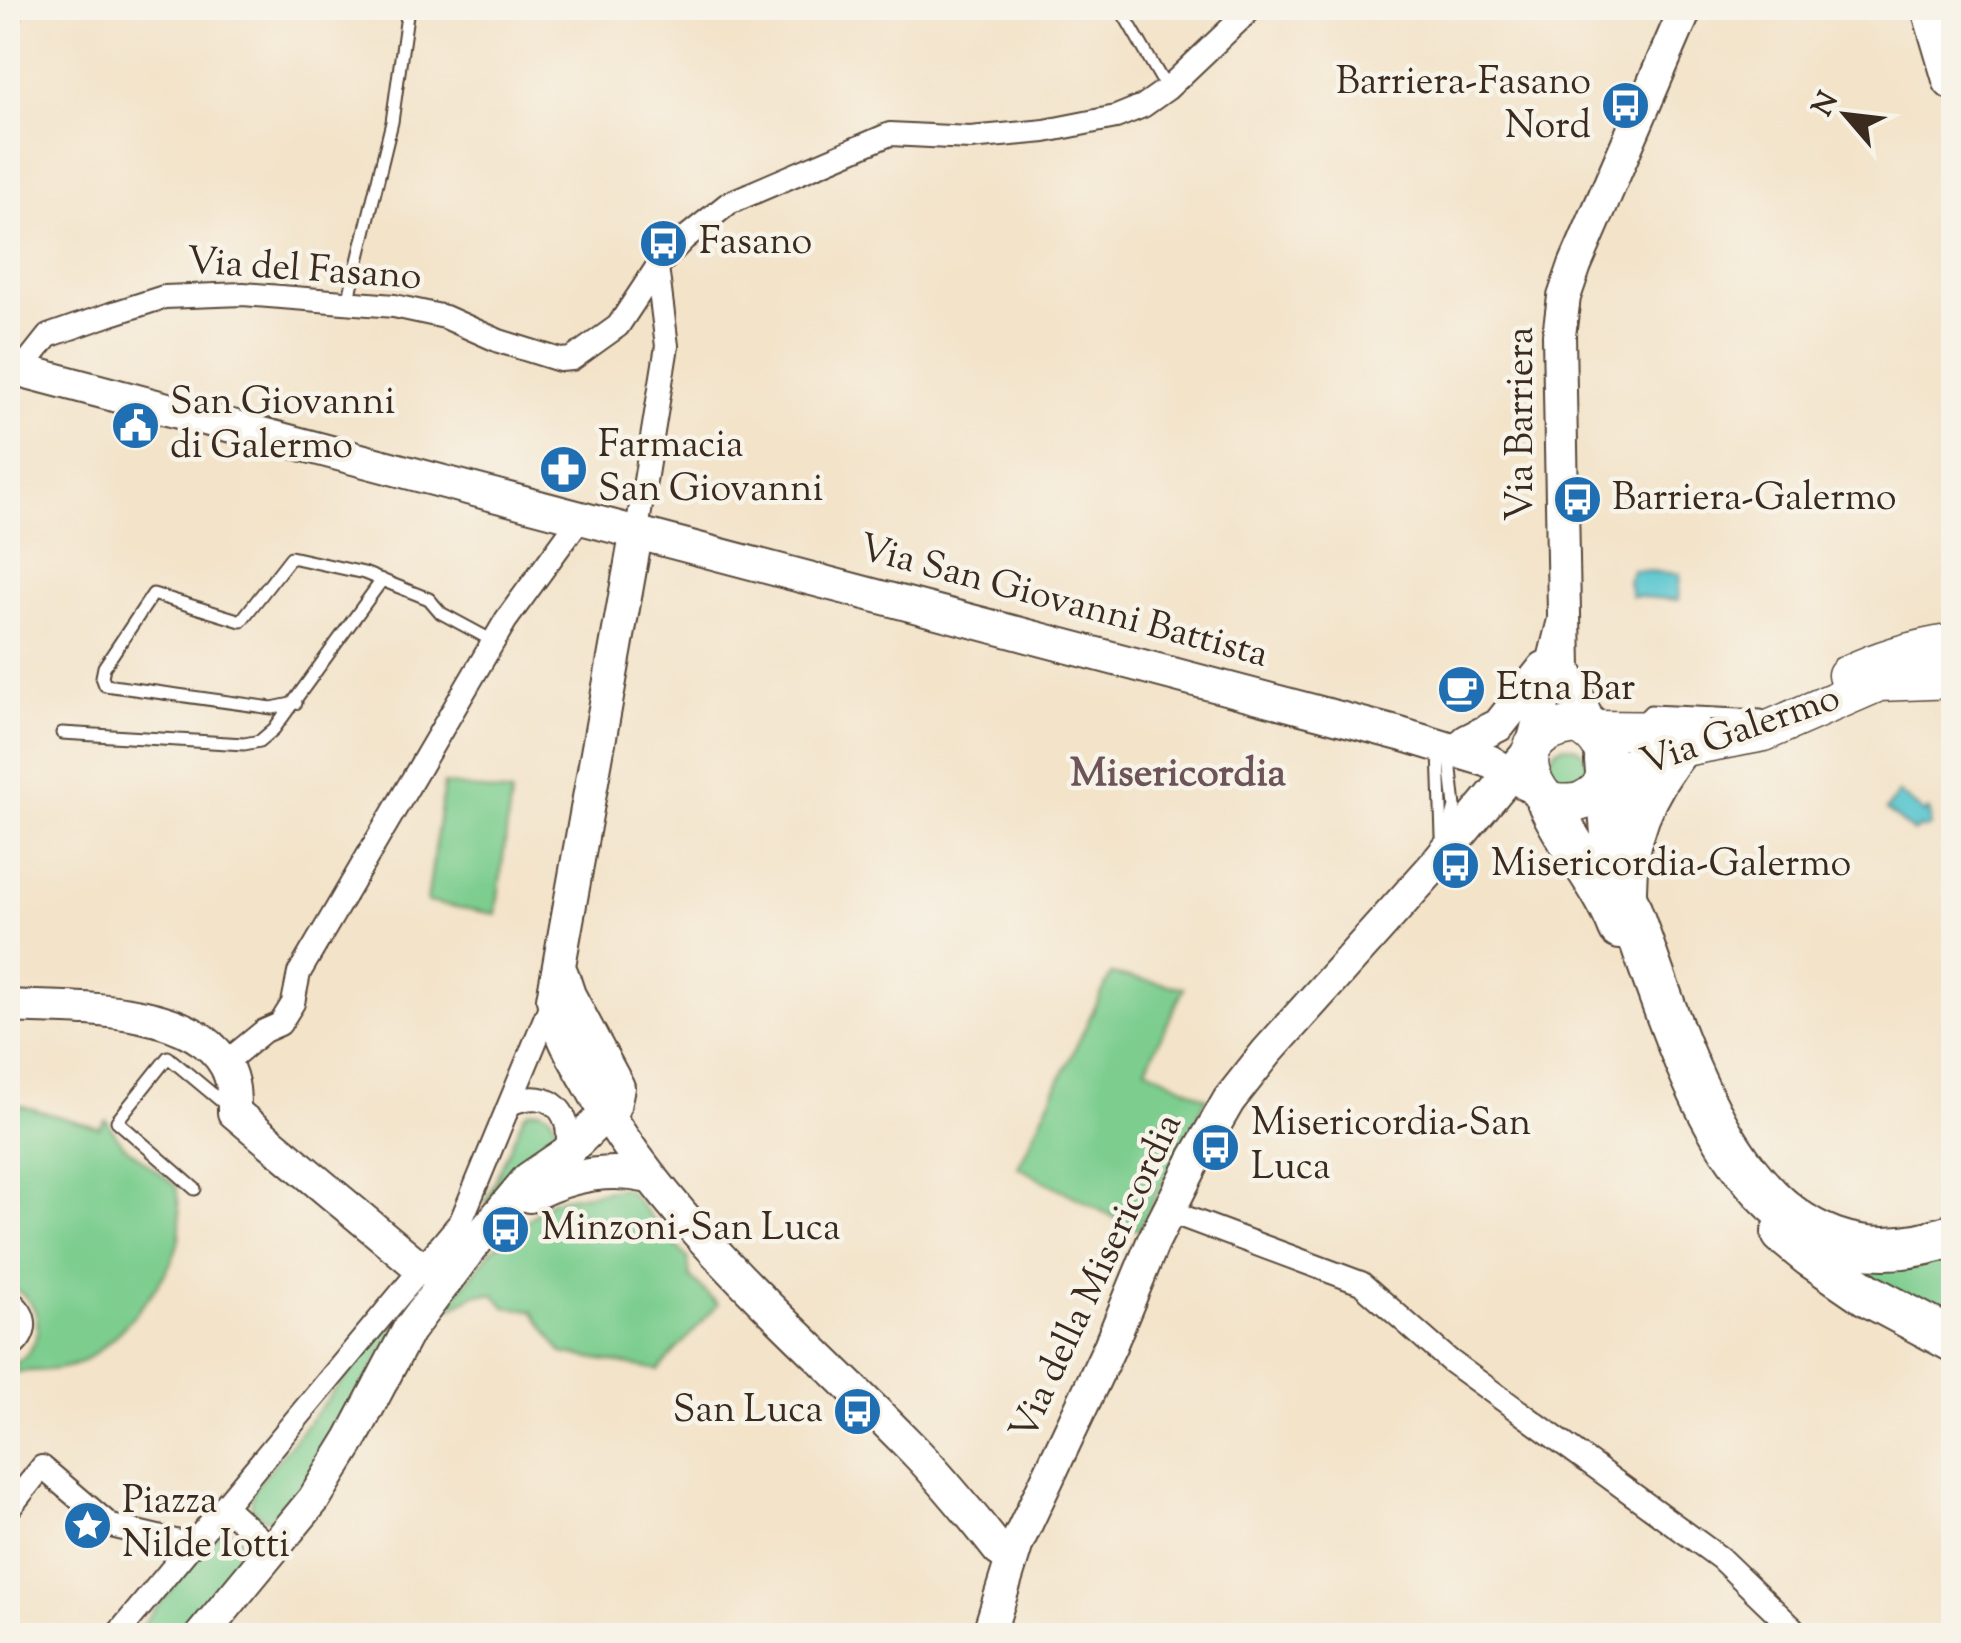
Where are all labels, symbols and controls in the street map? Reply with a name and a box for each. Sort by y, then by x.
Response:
place label: Barriera-Fasano Nord [1336,57,1591,155]
north arrow [1796,65,1896,165]
bus stop icon: Barriera-Fasano Nord [1600,80,1652,132]
text: N [1804,85,1849,124]
place label: Fasano [699,217,812,271]
bus stop icon: Fasano [638,218,690,270]
street label: Via del Fasano [185,236,423,306]
street label: Via Barriera [1496,327,1550,521]
place label: San Giovanni di Galermo [170,377,395,475]
public building icon: San Giovanni di Galermo [109,400,161,452]
place label: Farmacia San Giovanni [598,420,823,518]
pharmacy icon: Farmacia San Giovanni [537,443,589,495]
place label: Barriera-Galermo [1612,473,1897,527]
bus stop icon: Barriera-Galermo [1551,474,1603,526]
street label: Via San Giovanni Battista [852,522,1274,684]
place label: Etna Bar [1496,663,1635,717]
cafe icon: Etna Bar [1435,664,1487,716]
street label: Via Galermo [1634,673,1848,791]
district label: Misericordia [1070,747,1287,804]
place label: Misericordia-Galermo [1491,839,1851,893]
bus stop icon: Misericordia-Galermo [1430,840,1482,892]
place label: Misericordia-San Luca [1251,1098,1531,1196]
street label: Via della Misericordia [998,1106,1198,1450]
bus stop icon: Misericordia-San Luca [1190,1121,1242,1173]
place label: Minzoni-San Luca [541,1203,841,1257]
bus stop icon: Minzoni-San Luca [480,1204,532,1256]
place label: San Luca [673,1385,823,1439]
bus stop icon: San Luca [832,1386,884,1438]
place label: Piazza Nilde Iotti [122,1476,290,1574]
place icon: Piazza Nilde Iotti [61,1499,113,1551]

